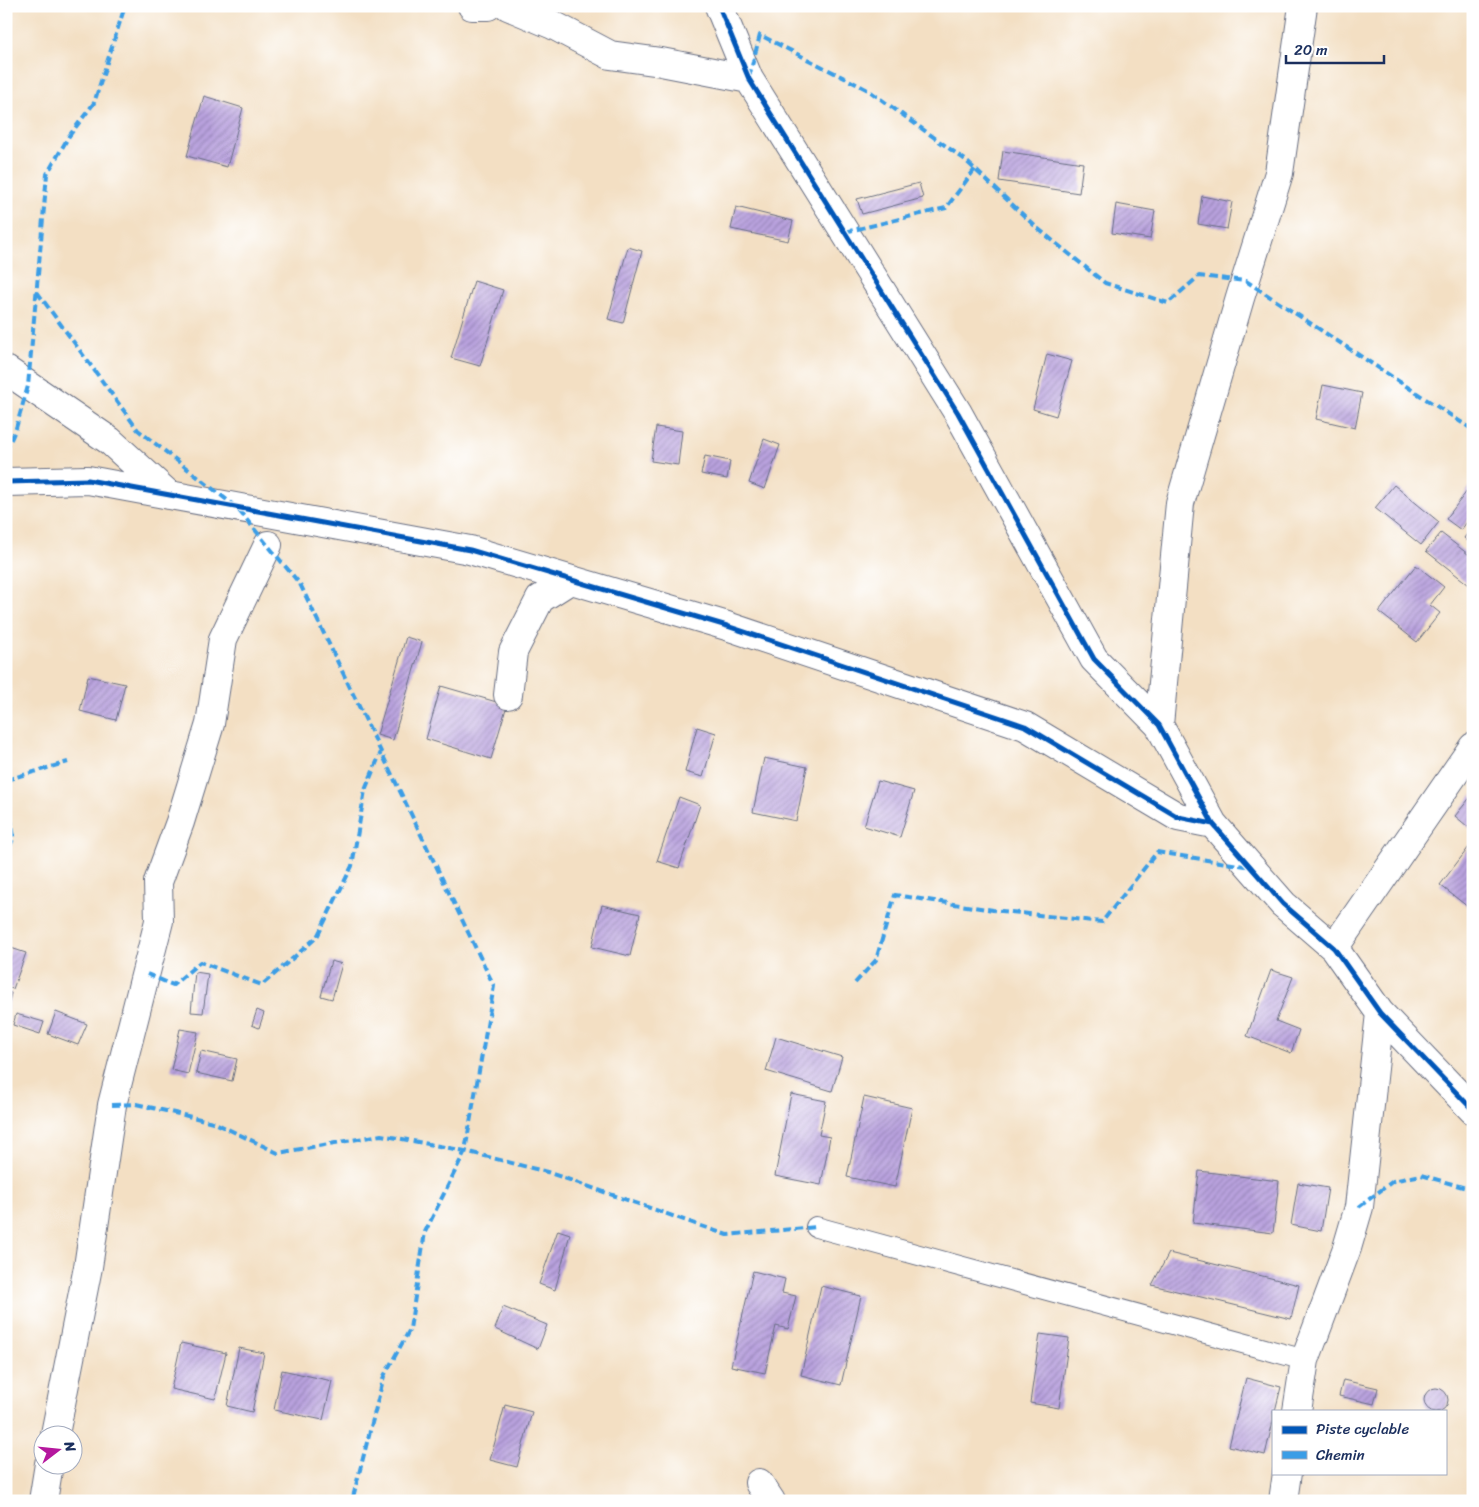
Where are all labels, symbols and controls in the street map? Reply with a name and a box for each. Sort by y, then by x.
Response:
scale bar [1286,32,1384,64]
text: 20 m [1294,37,1328,63]
legend [1272,1410,1446,1474]
text: Piste cyclable [1316,1416,1409,1442]
north arrow [32,1424,82,1474]
text: N [56,1437,83,1455]
text: Chemin [1316,1442,1365,1468]

